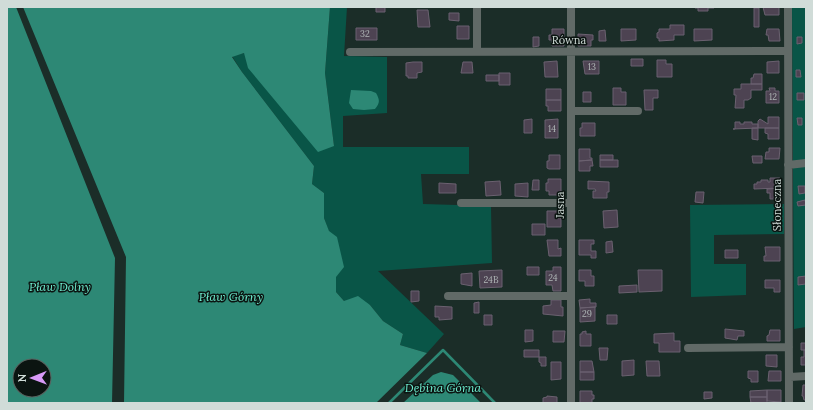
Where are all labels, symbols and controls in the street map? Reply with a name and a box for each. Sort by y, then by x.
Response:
house number: 32 [360,28,370,39]
street label: Równa [552,33,586,47]
house number: 13 [588,61,596,72]
house number: 12 [769,91,777,102]
house number: 14 [548,123,556,134]
street label: Słoneczna [770,179,784,231]
street label: Jasna [553,191,567,220]
house number: 24 [548,272,558,283]
house number: 24B [483,274,499,285]
water label: Pław Dolny [29,279,91,294]
water label: Pław Górny [199,289,263,304]
house number: 29 [582,308,592,319]
north arrow [12,358,52,398]
text: N [15,373,29,383]
water label: Dębina Górna [405,380,482,395]

